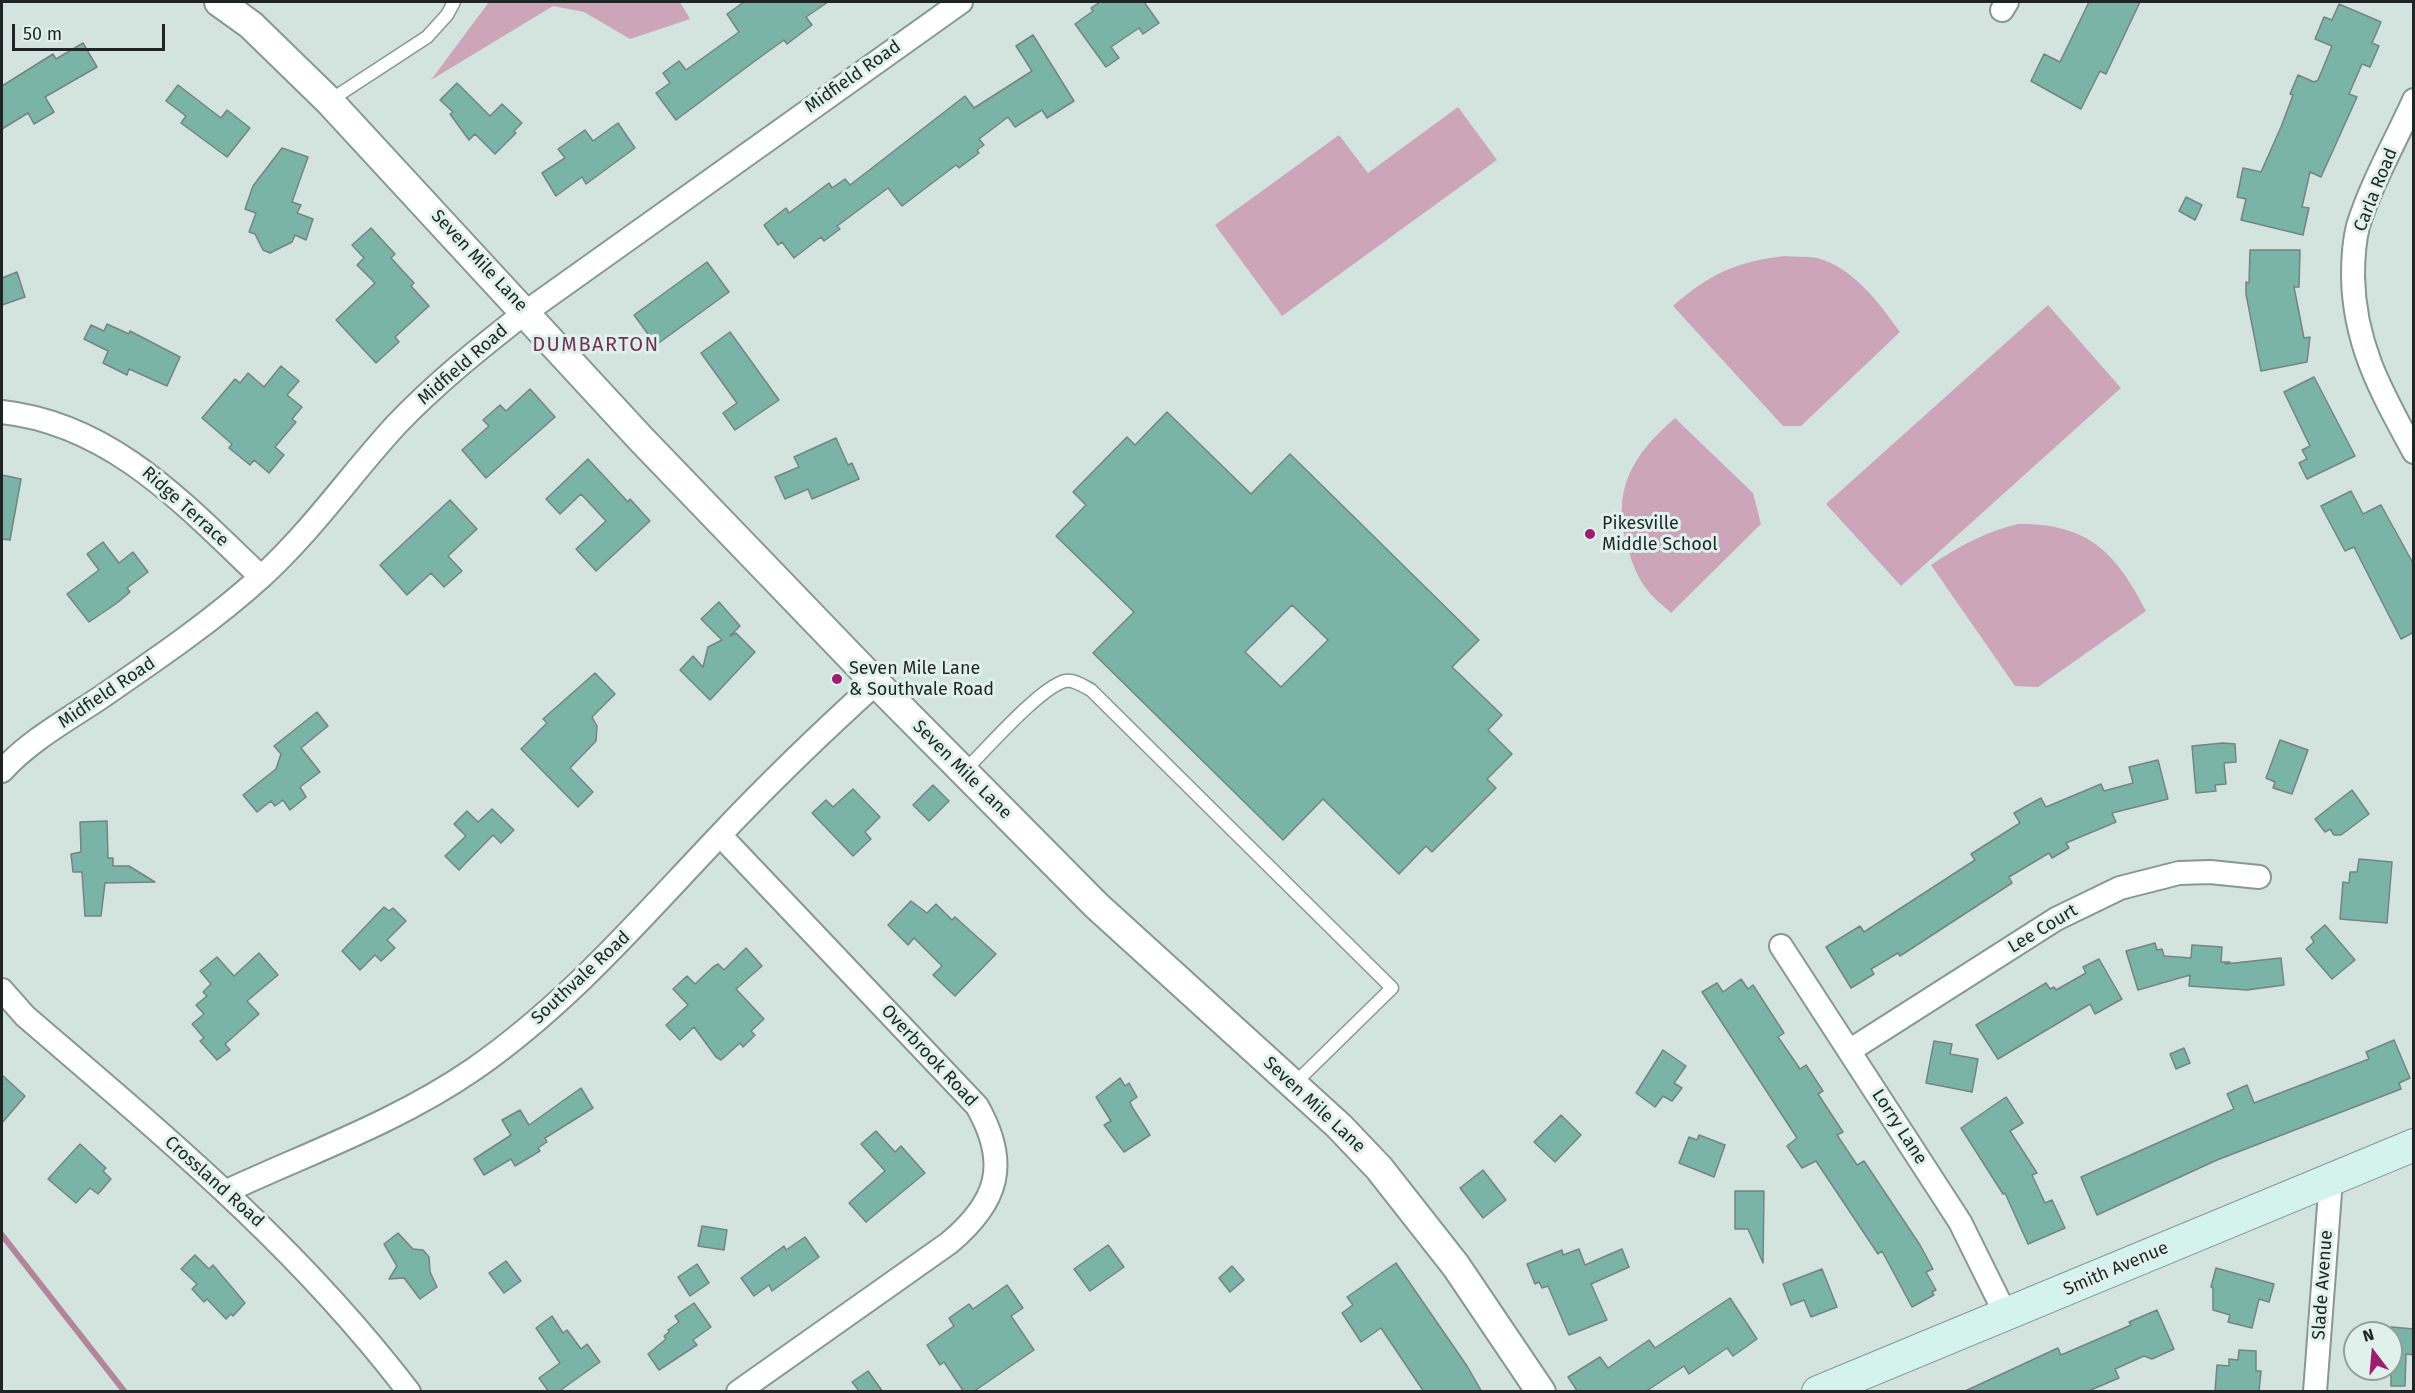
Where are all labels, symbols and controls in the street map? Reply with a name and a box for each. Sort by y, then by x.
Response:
scale bar [15,12,168,50]
text: 50 m [23,23,62,45]
street label: Midfield Road [801,36,905,118]
street label: Carla Road [2350,145,2402,235]
street label: Seven Mile Lane [426,206,532,316]
street label: Midfield Road [414,320,512,410]
district label: DUMBARTON [532,333,660,357]
street label: Ridge Terrace [137,462,233,552]
place label: Pikesville Middle School [1602,513,1718,556]
marker: Pikesville Middle School [1583,527,1597,541]
street label: Midfield Road [54,653,160,733]
place label: Seven Mile Lane & Southvale Road [849,658,994,700]
marker: Seven Mile Lane & Southvale Road [830,672,844,686]
street label: Seven Mile Lane [908,716,1016,824]
street label: Lee Court [2004,900,2082,958]
street label: Southvale Road [527,927,635,1029]
street label: Overbrook Road [876,1001,982,1111]
street label: Seven Mile Lane [1259,1052,1369,1158]
street label: Lorry Lane [1867,1085,1931,1169]
street label: Crossland Road [160,1132,268,1232]
street label: Slade Avenue [2308,1229,2338,1341]
street label: Smith Avenue [2060,1237,2172,1301]
north arrow [2343,1321,2403,1381]
text: N [2361,1325,2376,1346]

